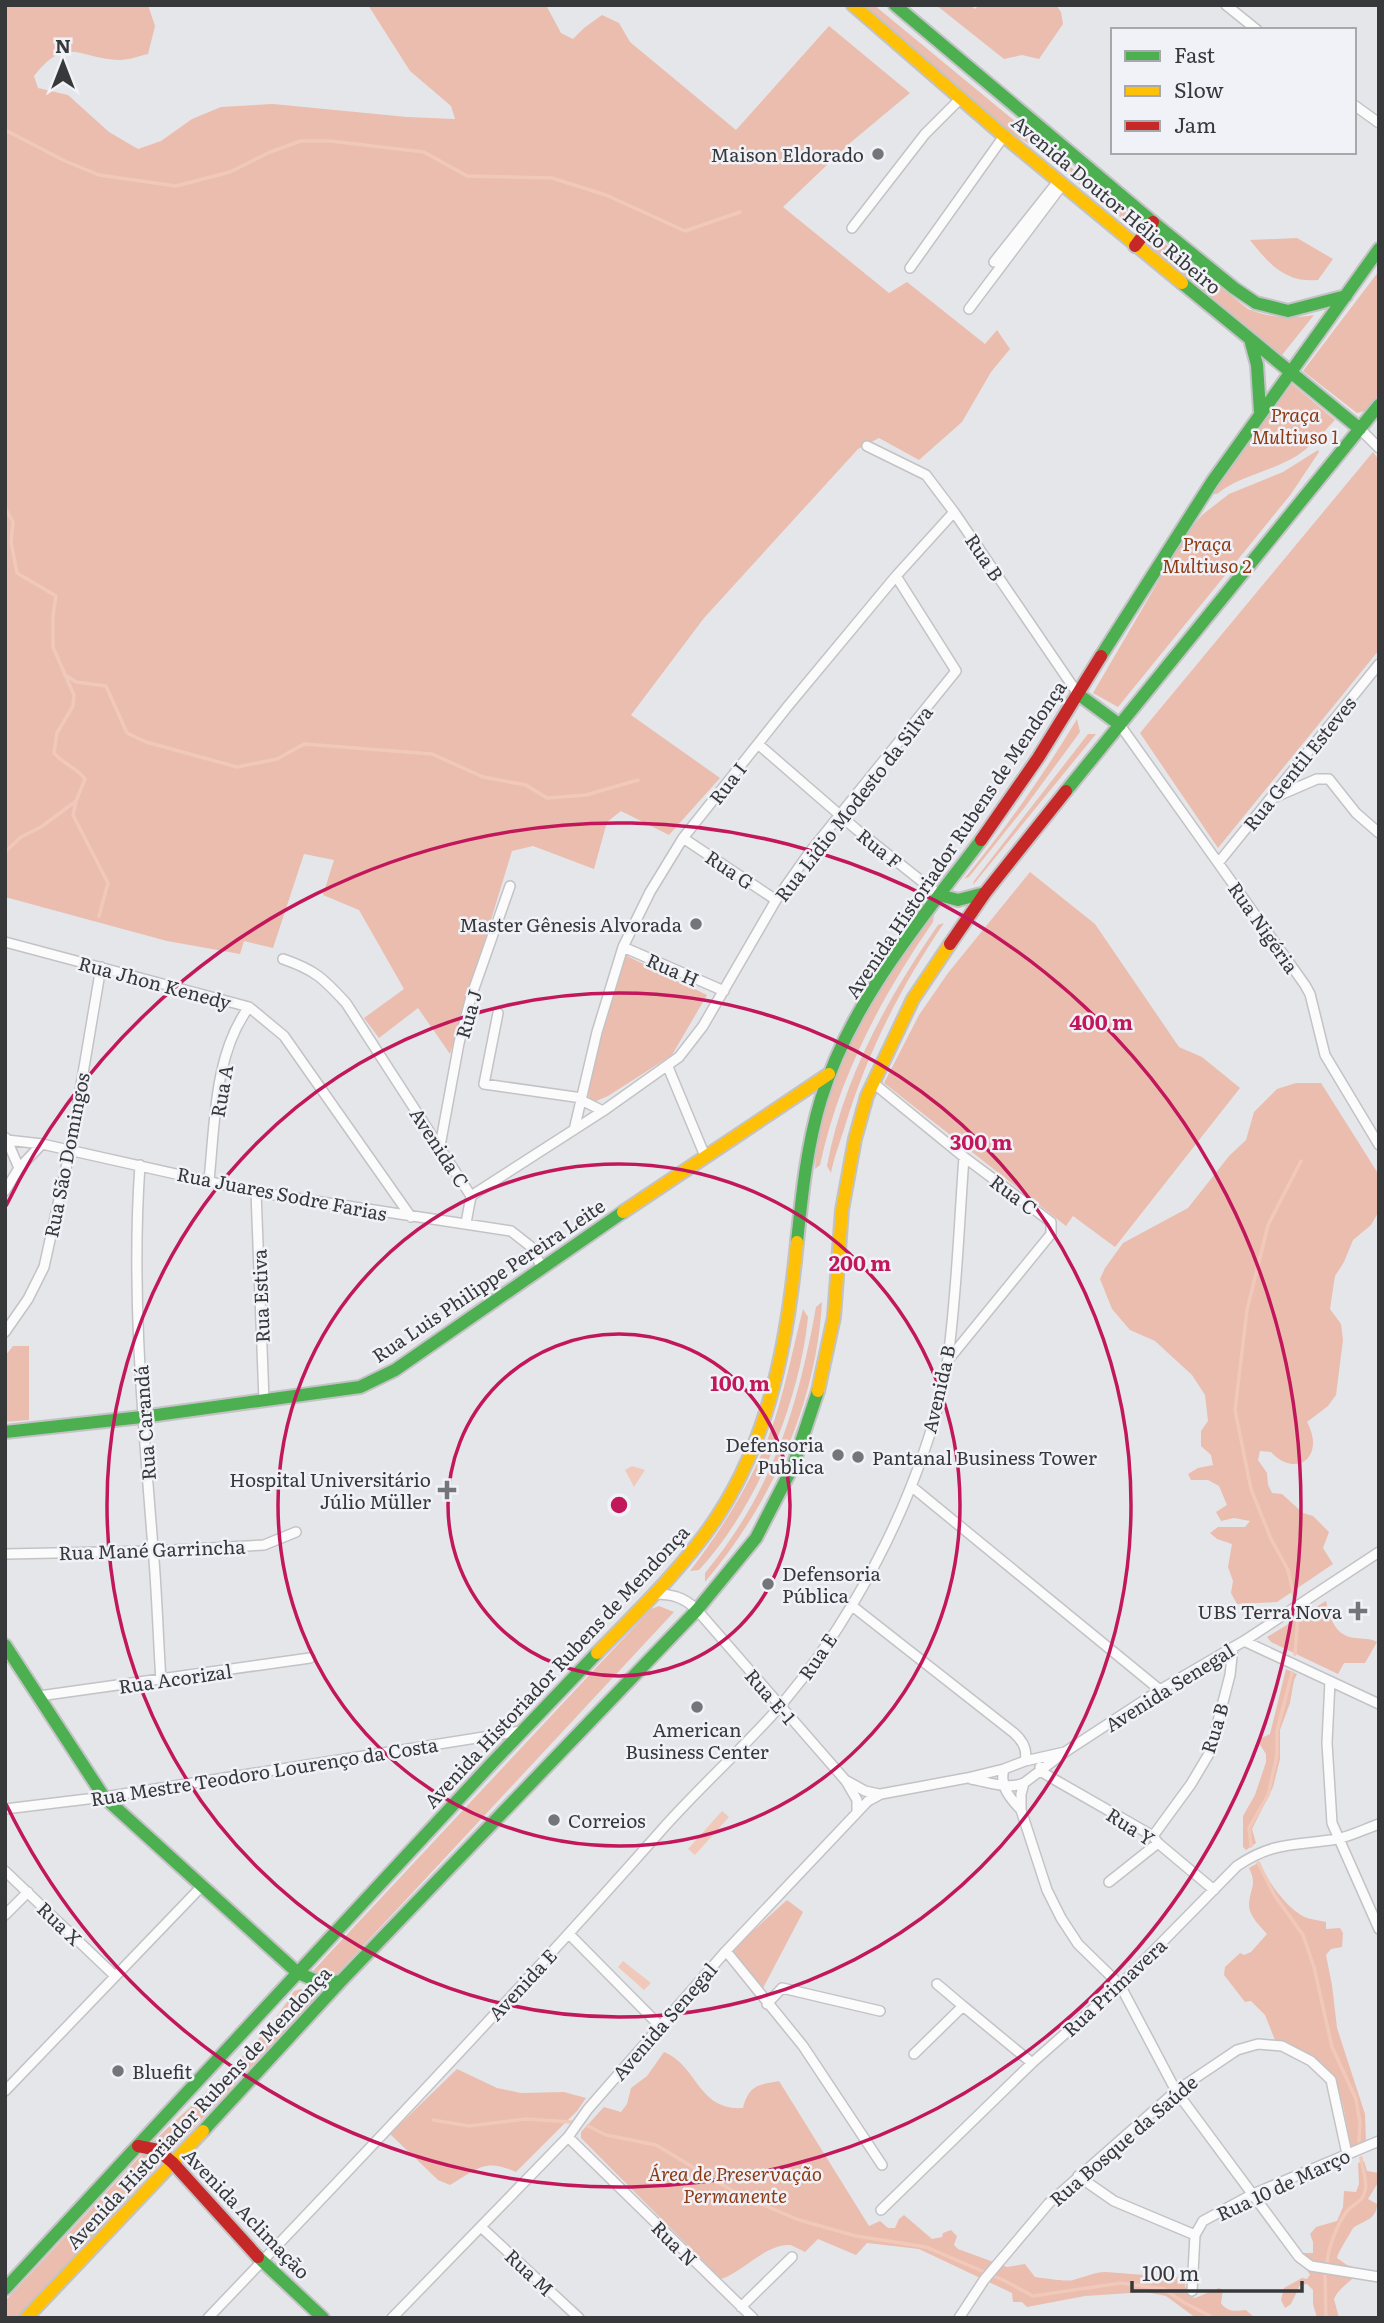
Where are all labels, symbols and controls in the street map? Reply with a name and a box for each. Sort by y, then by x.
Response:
north arrow [28,28,98,98]
legend [1111,28,1356,154]
text: N [55,31,71,59]
text: Fast [1174,38,1215,69]
text: Slow [1174,73,1224,104]
street label: Avenida Doutor Hélio Ribeiro [1006,108,1228,300]
text: Jam [1174,108,1216,139]
place label: Maison Eldorado [711,140,864,168]
marker: Maison Eldorado [870,146,886,162]
park label: Praça Multiuso 1 [1251,400,1339,450]
street label: Rua B [959,528,1011,586]
park label: Praça Multiuso 2 [1162,529,1252,579]
street label: Avenida Historiador Rubens de Mendonça [838,674,1073,1004]
street label: Rua Gentil Esteves [1236,689,1362,836]
street label: Rua Lidio Modesto da Silva [767,698,939,907]
street label: Rua I [702,756,752,810]
street label: Rua F [851,821,909,875]
street label: Rua G [700,842,760,896]
street label: Rua Nigéria [1222,876,1306,979]
place label: Master Gênesis Alvorada [459,910,683,938]
marker: Master Gênesis Alvorada [688,916,704,932]
street label: Rua H [642,945,704,993]
street label: Rua Jhon Kenedy [75,948,235,1016]
street label: Rua J [448,986,488,1042]
text: 400 m [1069,1005,1133,1036]
street label: Rua A [203,1062,239,1120]
street label: Rua São Domingos [36,1070,96,1240]
street label: Avenida C [404,1101,476,1193]
text: 300 m [950,1125,1012,1156]
street label: Rua Juares Sodre Farias [175,1159,390,1227]
street label: Rua C [985,1167,1043,1221]
street label: Rua Luis Philippe Pereira Leite [366,1191,610,1369]
text: 200 m [829,1246,891,1277]
street label: Rua Estiva [244,1248,276,1344]
street label: Avenida B [914,1342,962,1436]
street label: Rua Carandá [126,1364,162,1482]
text: 100 m [710,1366,770,1397]
place label: Defensoria Publica [725,1430,825,1480]
place label: Pantanal Business Tower [872,1443,1097,1471]
marker: Defensoria Publica [830,1447,846,1463]
marker: Pantanal Business Tower [850,1449,866,1465]
place label: Hospital Universitário Júlio Müller [229,1465,431,1515]
marker: Hospital Universitário Júlio Müller [437,1480,457,1500]
centre of rings [607,1493,631,1517]
street label: Avenida Historiador Rubens de Mendonça [417,1518,696,1814]
street label: Rua Mané Garrincha [58,1532,247,1566]
place label: Defensoria Pública [782,1559,881,1609]
marker: Defensoria Pública [760,1576,776,1592]
place label: UBS Terra Nova [1198,1597,1343,1625]
marker: UBS Terra Nova [1348,1601,1368,1621]
street label: Rua E [791,1627,843,1685]
street label: Avenida Senegal [1099,1636,1239,1738]
street label: Rua Acorizal [116,1656,234,1700]
street label: Rua E-1 [739,1662,803,1730]
marker: American Business Center [689,1699,705,1715]
street label: Rua B [1193,1699,1235,1757]
place label: American Business Center [625,1715,769,1765]
street label: Rua Mestre Teodoro Lourenço da Costa [88,1730,441,1812]
street label: Rua Y [1101,1800,1161,1852]
place label: Correios [568,1806,646,1834]
marker: Correios [546,1812,562,1828]
street label: Rua X [31,1895,89,1952]
street label: Rua Primavera [1056,1931,1173,2043]
street label: Avenida E [481,1942,563,2026]
street label: Avenida Senegal [605,1956,723,2086]
street label: Avenida Historiador Rubens de Mendonça [59,1959,338,2255]
place label: Bluefit [132,2057,193,2085]
marker: Bluefit [110,2063,126,2079]
street label: Rua Bosque da Saúde [1043,2068,1203,2212]
street label: Avenida Aclimação [177,2141,317,2285]
street label: Rua 10 de Março [1212,2141,1354,2227]
park label: Área de Preservação Permanente [648,2159,822,2209]
street label: Rua N [646,2214,704,2272]
street label: Rua M [499,2242,561,2302]
scale bar [1132,2250,1302,2294]
text: 100 m [1142,2256,1199,2287]

